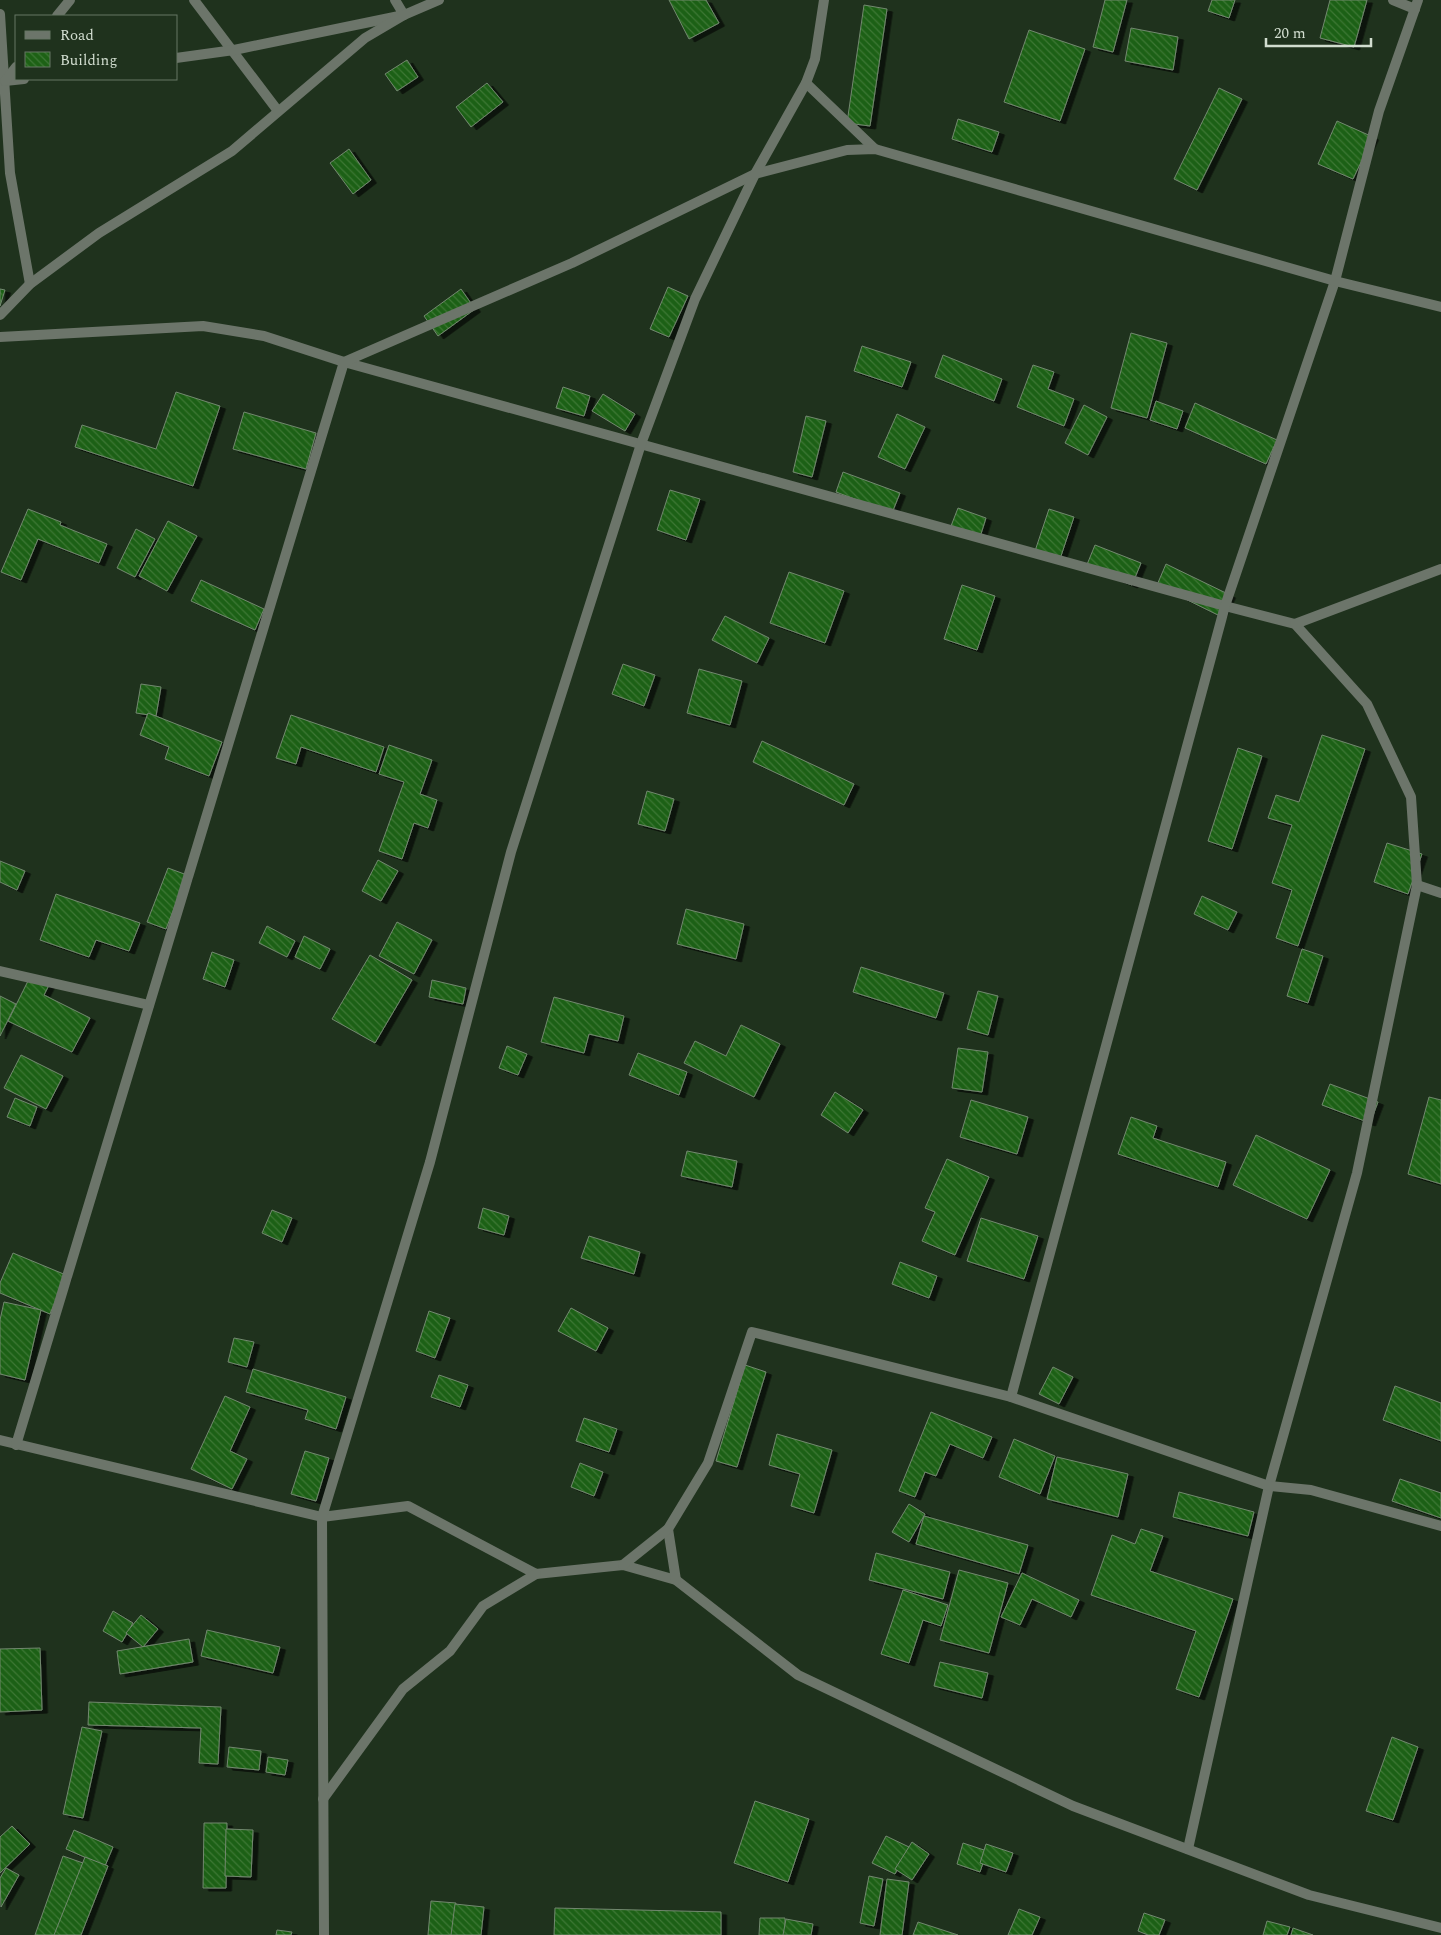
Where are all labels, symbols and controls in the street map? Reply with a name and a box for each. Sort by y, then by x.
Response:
legend [15,15,178,80]
scale bar [1266,15,1371,47]
text: 20 m [1274,22,1306,45]
text: Road [60,24,94,47]
text: Building [60,49,117,72]

